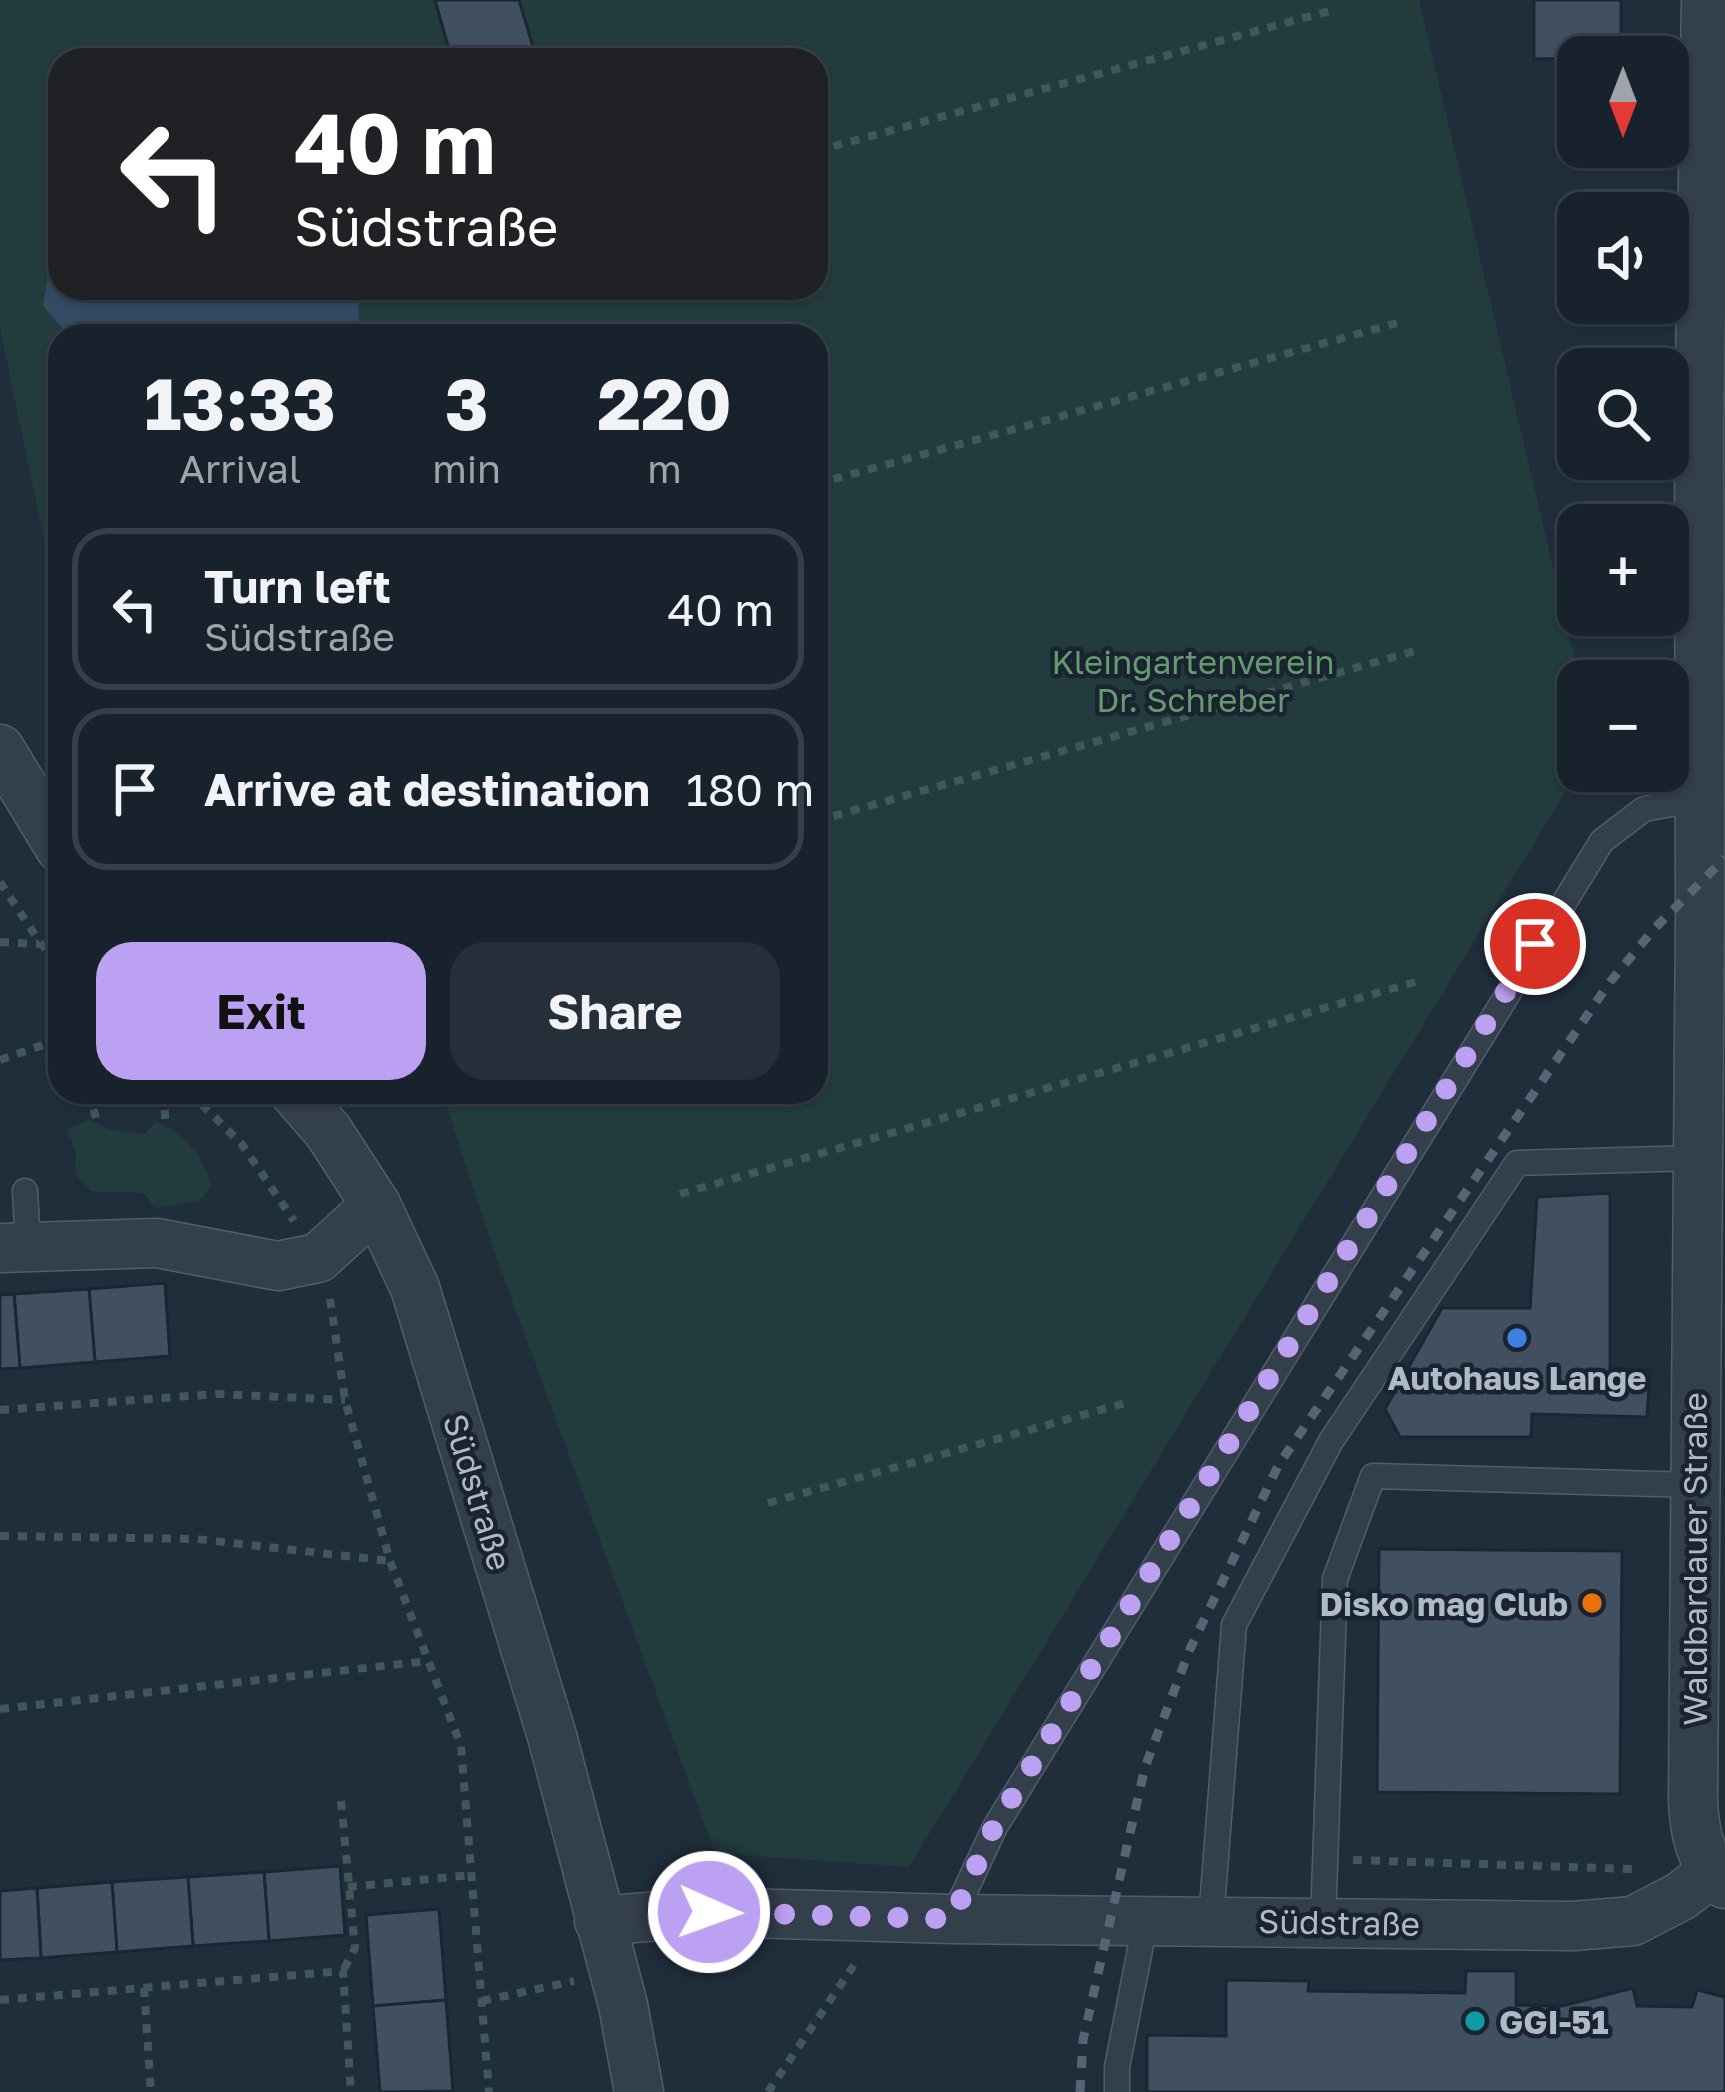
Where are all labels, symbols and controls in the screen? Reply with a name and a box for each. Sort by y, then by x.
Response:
north arrow [1557,36,1689,168]
map controls [1557,36,1689,792]
text: 40 m [294,92,496,192]
icon: left [96,96,252,252]
button: sound [1557,192,1689,324]
text: Südstraße [294,193,558,258]
button: search [1557,348,1689,480]
text: 13:33 [144,359,336,446]
text: 3 [445,359,489,446]
text: 220 [597,359,732,446]
text: Arrival [179,445,301,492]
text: min [432,445,501,492]
text: m [647,445,682,492]
button: + [1557,504,1689,636]
text: Turn left [204,559,391,613]
icon: left [102,576,168,642]
text: 40 m [668,582,774,636]
text: Südstraße [204,613,395,660]
park label: Kleingartenverein Dr. Schreber [1051,642,1335,719]
button: − [1557,660,1689,792]
icon: arrive [102,756,168,822]
text: Arrive at destination [204,762,650,816]
text: 180 m [686,762,814,816]
pin [1484,893,1586,995]
icon: arrive [1502,911,1568,977]
button: Exit [96,942,426,1080]
button: Share [450,942,780,1080]
marker: Autohaus Lange [1504,1325,1530,1351]
place label: Autohaus Lange [1387,1358,1647,1397]
street label: Waldbardauer Straße [1675,1392,1714,1726]
street label: Südstraße [436,1409,520,1575]
place label: Disko mag Club [1319,1584,1568,1623]
marker: Disko mag Club [1579,1590,1605,1616]
position arrow [646,1849,772,1975]
street label: Südstraße [1258,1901,1420,1943]
place label: GGI-51 [1499,2002,1608,2041]
marker: GGI-51 [1462,2008,1488,2034]

